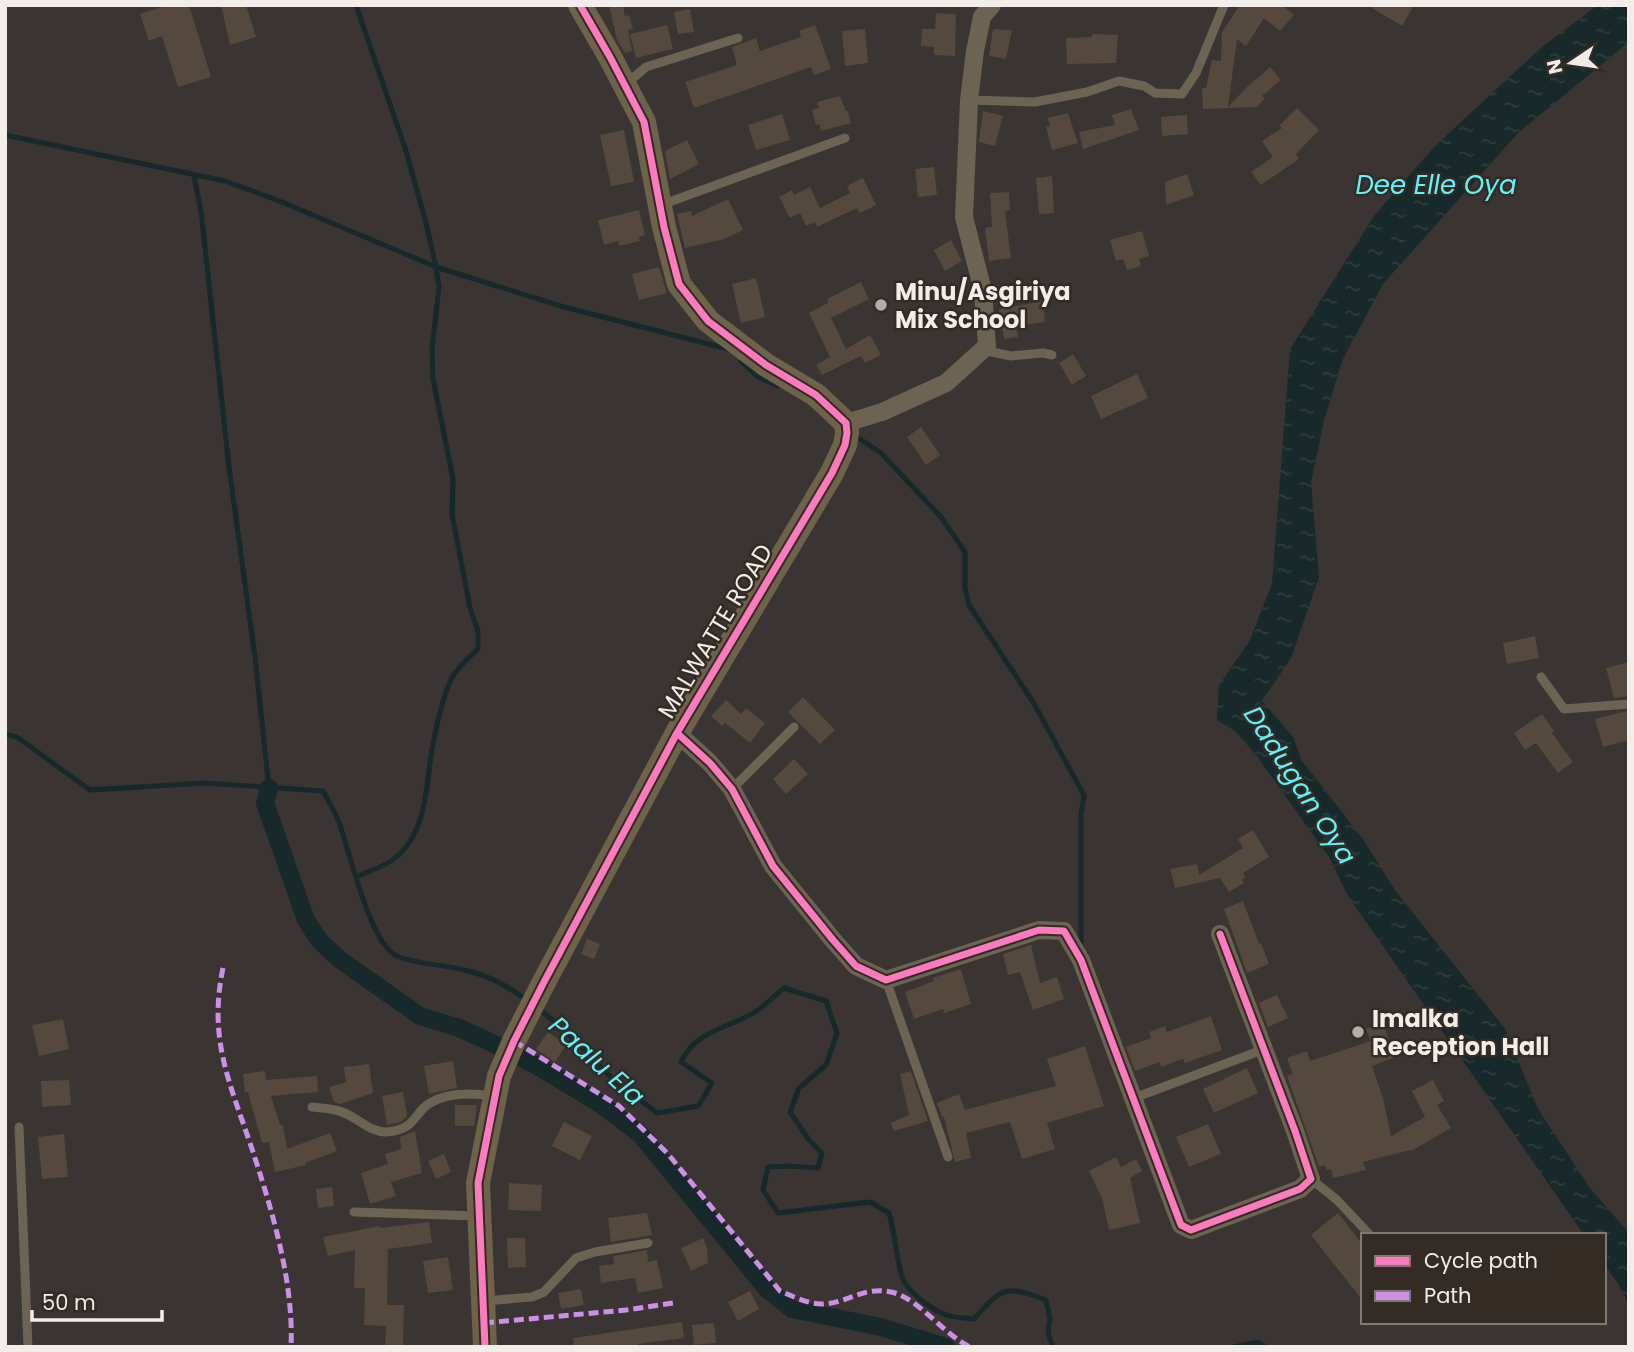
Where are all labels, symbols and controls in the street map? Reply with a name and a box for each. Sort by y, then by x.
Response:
north arrow [1536,28,1606,98]
text: N [1540,57,1570,77]
water label: Dee Elle Oya [1355,167,1517,203]
place label: Minu/Asgiriya Mix School [895,275,1071,336]
marker: Minu/Asgiriya Mix School [873,297,889,313]
street label: MALWATTE ROAD [650,538,780,724]
water label: Dadugan Oya [1235,699,1365,871]
place label: Imalka Reception Hall [1372,1002,1549,1063]
water label: Paalu Ela [541,1008,653,1114]
marker: Imalka Reception Hall [1350,1024,1366,1040]
legend [1361,1233,1606,1324]
text: Cycle path [1424,1246,1538,1275]
scale bar [32,1278,161,1322]
text: Path [1424,1281,1471,1310]
text: 50 m [42,1288,96,1317]

